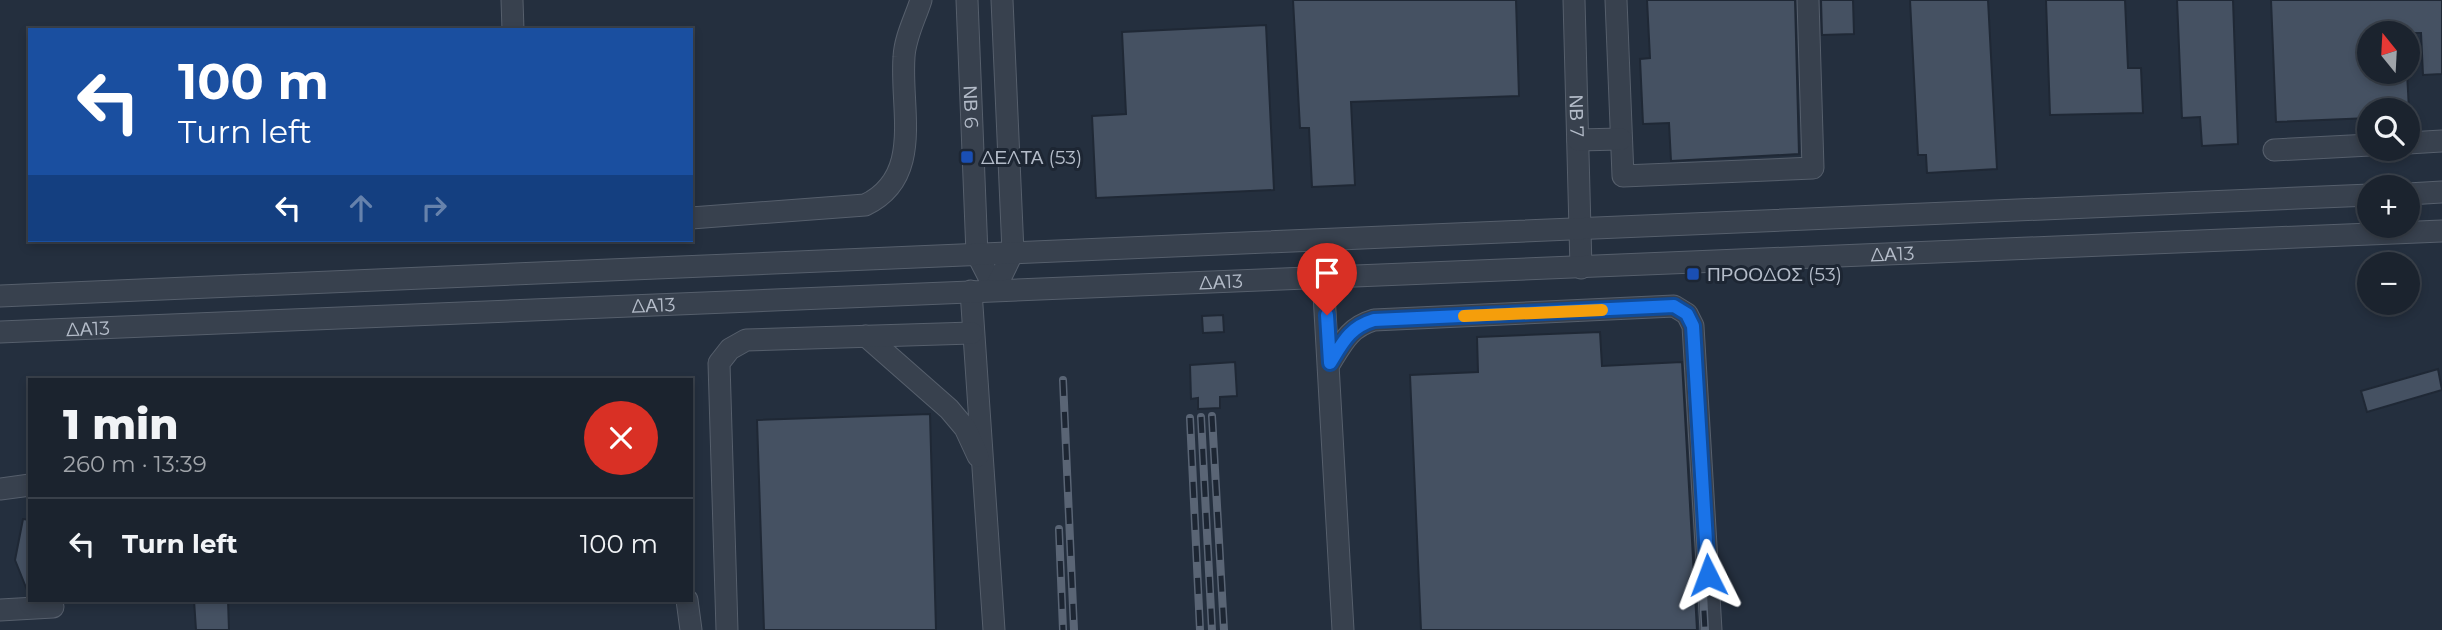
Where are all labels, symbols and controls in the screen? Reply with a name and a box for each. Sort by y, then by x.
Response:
north arrow [2357,21,2420,84]
map controls [2357,21,2420,315]
text: 100 m [178,52,329,111]
icon: left [63,56,154,147]
street label: ΝΒ 6 [958,85,983,129]
street label: ΝΒ 7 [1564,94,1589,138]
button: search [2357,98,2420,161]
text: Turn left [178,112,312,151]
place label: ΔΕΛΤΑ (53) [981,146,1082,169]
marker: ΔΕΛΤΑ (53) [959,149,975,165]
button: + [2357,175,2420,238]
icon: left [269,189,307,227]
icon: ahead [342,189,380,227]
icon: right [415,189,453,227]
street label: ΔΑ13 [1870,242,1915,267]
pin [1297,243,1357,315]
button: − [2357,252,2420,315]
icon: arrive [1308,254,1346,292]
place label: ΠΡΟΟΔΟΣ (53) [1707,263,1842,286]
marker: ΠΡΟΟΔΟΣ (53) [1685,266,1701,282]
street label: ΔΑ13 [1199,270,1243,294]
street label: ΔΑ13 [631,293,676,318]
street label: ΔΑ13 [66,316,110,341]
text: 1 min [63,398,179,450]
button: close [584,401,658,475]
text: 260 m · 13:39 [63,450,207,478]
icon: left [63,525,101,563]
text: Turn left [122,528,238,560]
text: 100 m [580,528,658,560]
position arrow [1671,538,1745,612]

